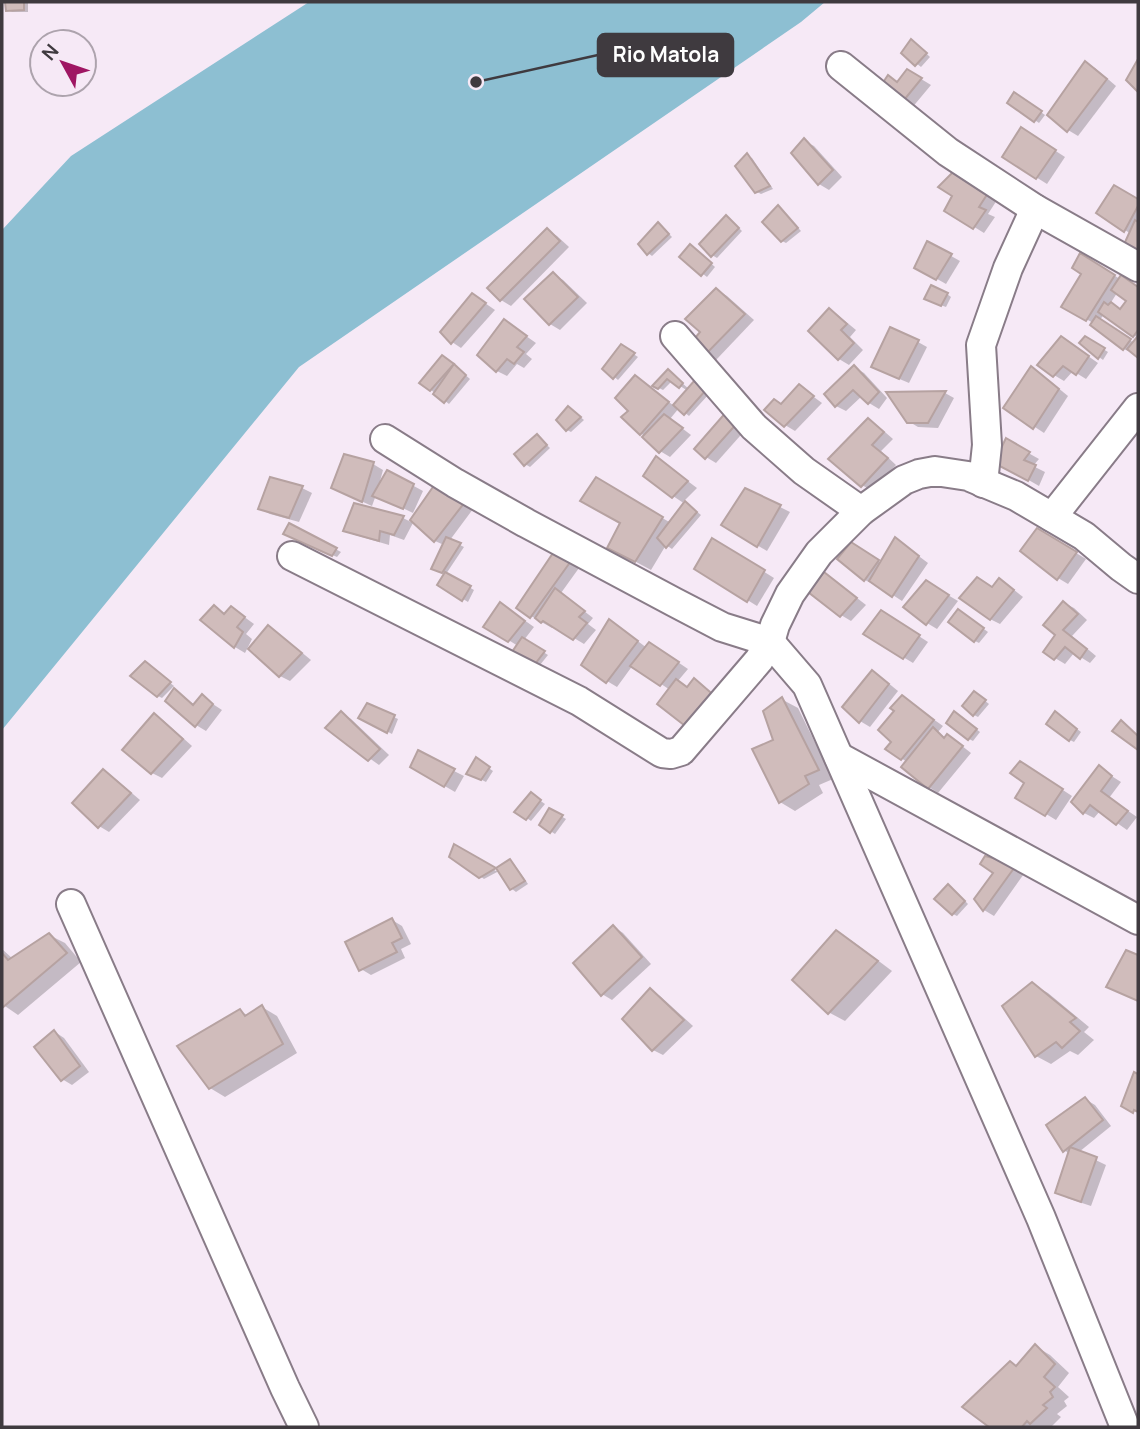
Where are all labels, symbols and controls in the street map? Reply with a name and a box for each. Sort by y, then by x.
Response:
north arrow [28,28,98,98]
callout: Rio Matola [598,34,733,76]
text: N [36,38,64,66]
text: Rio Matola [613,40,719,68]

